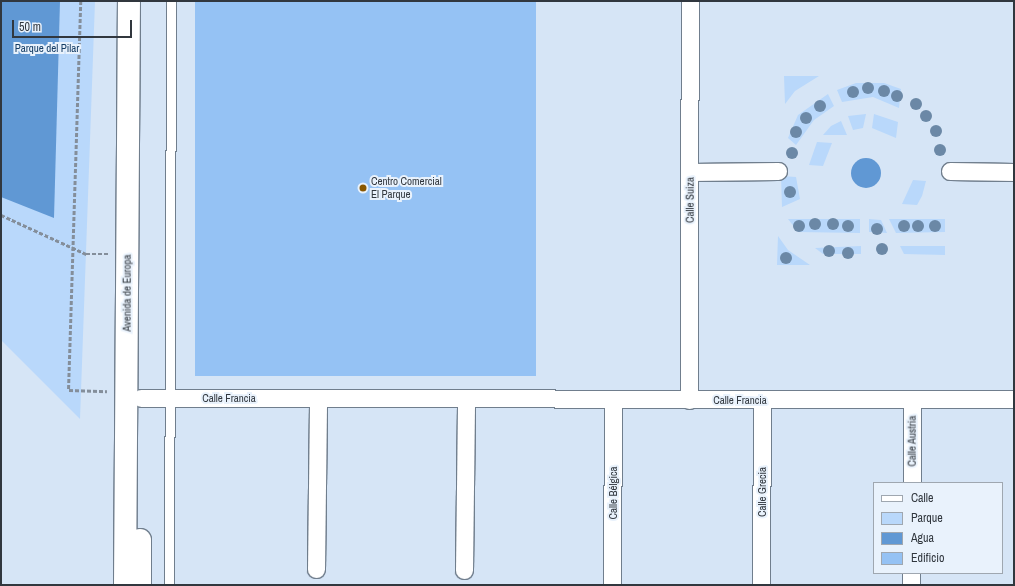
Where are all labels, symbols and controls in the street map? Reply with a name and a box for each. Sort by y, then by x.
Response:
scale bar [14,12,134,38]
text: 50 m [19,19,41,35]
park label: Parque del Pilar [15,41,79,55]
place label: Centro Comercial El Parque [371,175,442,201]
street label: Calle Suiza [683,177,697,223]
marker: Centro Comercial El Parque [358,183,368,193]
street label: Avenida de Europa [120,254,134,332]
street label: Calle Francia [202,391,256,405]
street label: Calle Francia [713,393,767,407]
street label: Calle Austria [905,415,919,467]
street label: Calle Bélgica [606,466,620,520]
street label: Calle Grecia [755,467,769,517]
legend [873,482,1003,574]
text: Calle [911,490,933,506]
text: Parque [911,510,943,526]
text: Agua [911,530,934,546]
text: Edificio [911,550,944,566]

